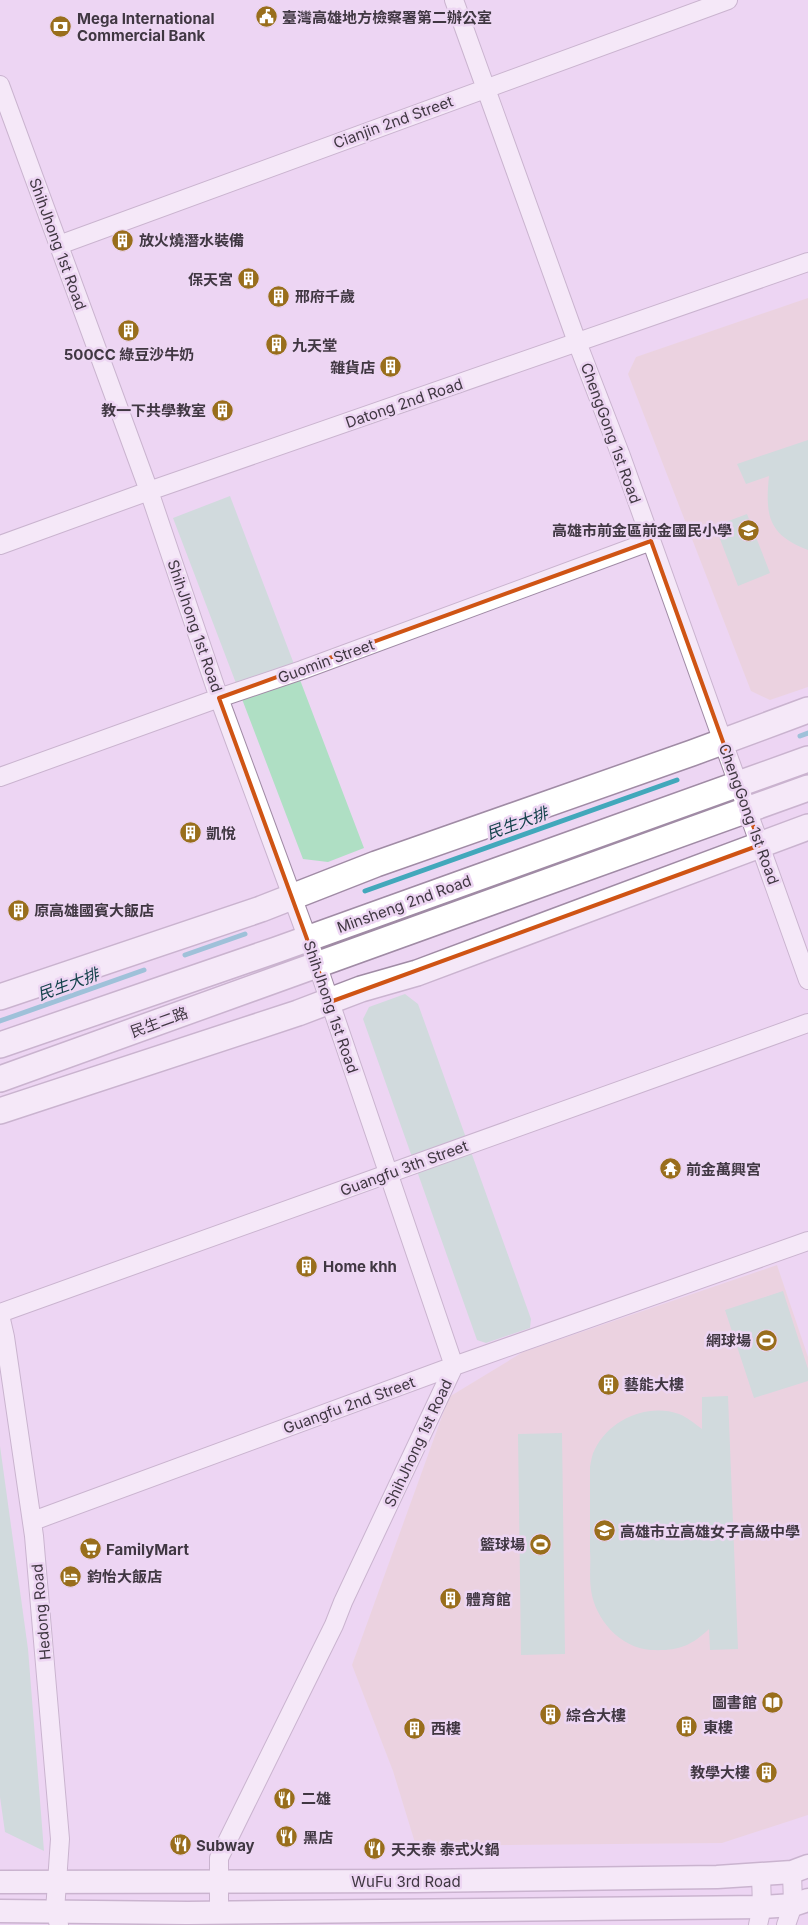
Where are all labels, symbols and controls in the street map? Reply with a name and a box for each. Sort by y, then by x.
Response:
public building icon: 臺灣高雄地方檢察署第二辦公室 [254,5,278,29]
place label: 臺灣高雄地方檢察署第二辦公室 [282,8,492,27]
place label: Mega International Commercial Bank [77,9,215,45]
bank icon: Mega International Commercial Bank [49,15,73,39]
street label: Cianjin 2nd Street [331,92,456,152]
street label: ShihJhong 1st Road [25,175,91,313]
building icon: 放火燒潛水裝備 [111,228,135,252]
place label: 放火燒潛水裝備 [139,231,244,250]
building icon: 保天宮 [237,267,261,291]
place label: 保天宮 [188,270,233,289]
building icon: 邢府千歲 [267,284,291,308]
place label: 邢府千歲 [295,287,355,306]
building icon: 500CC 綠豆沙牛奶 [117,319,141,343]
building icon: 九天堂 [264,333,288,357]
place label: 九天堂 [292,336,337,355]
place label: 500CC 綠豆沙牛奶 [64,345,194,364]
building icon: 雜貨店 [379,355,403,379]
place label: 雜貨店 [330,358,375,377]
street label: ChengGong 1st Road [577,360,645,506]
street label: Datong 2nd Road [343,374,465,432]
building icon: 教一下共學教室 [210,398,234,422]
place label: 教一下共學教室 [101,401,206,420]
school or university icon: 高雄市前金區前金國民小學 [736,518,760,542]
place label: 高雄市前金區前金國民小學 [552,521,732,540]
street label: ShihJhong 1st Road [163,557,227,695]
street label: Guomin Street [275,635,377,687]
street label: ChengGong 1st Road [715,741,783,887]
water label: 民生大排 [484,802,552,843]
building icon: 凱悅 [178,821,202,845]
place label: 凱悅 [206,824,236,843]
street label: Minsheng 2nd Road [334,871,474,937]
building icon: 原高雄國賓大飯店 [6,898,30,922]
place label: 原高雄國賓大飯店 [34,901,154,920]
street label: ShihJhong 1st Road [299,938,363,1076]
water label: 民生大排 [35,963,103,1004]
street label: 民生二路 [128,1003,190,1041]
street label: Guangfu 3th Street [337,1136,471,1200]
temple icon: 前金萬興宮 [658,1157,682,1181]
place label: 前金萬興宮 [686,1160,761,1179]
building icon: Home khh [295,1254,319,1278]
place label: Home khh [323,1257,397,1276]
sports icon: 網球場 [755,1328,779,1352]
place label: 網球場 [706,1331,751,1350]
street label: Guangfu 2nd Street [280,1372,418,1438]
building icon: 藝能大樓 [596,1372,620,1396]
place label: 藝能大樓 [624,1375,684,1394]
street label: ShihJhong 1st Road [380,1376,456,1510]
school or university icon: 高雄市立高雄女子高級中學 [592,1519,616,1543]
place label: 高雄市立高雄女子高級中學 [620,1522,800,1541]
sports icon: 籃球場 [529,1532,553,1556]
place label: 籃球場 [480,1535,525,1554]
supermarket icon: FamilyMart [78,1537,102,1561]
place label: FamilyMart [106,1540,189,1559]
street label: Hedong Road [27,1563,55,1661]
hotel icon: 鈞怡大飯店 [59,1564,83,1588]
place label: 鈞怡大飯店 [87,1567,162,1586]
building icon: 體育館 [438,1587,462,1611]
place label: 體育館 [466,1590,511,1609]
library icon: 圖書館 [761,1690,785,1714]
place label: 圖書館 [712,1693,757,1712]
building icon: 綜合大樓 [538,1703,562,1727]
place label: 綜合大樓 [566,1706,626,1725]
building icon: 東樓 [675,1715,699,1739]
building icon: 西樓 [403,1716,427,1740]
place label: 東樓 [703,1718,733,1737]
place label: 西樓 [431,1719,461,1738]
building icon: 教學大樓 [754,1760,778,1784]
place label: 教學大樓 [690,1763,750,1782]
restaurant icon: 二雄 [273,1786,297,1810]
place label: 二雄 [301,1789,331,1808]
restaurant icon: 黑店 [275,1825,299,1849]
place label: 黑店 [303,1828,333,1847]
restaurant icon: Subway [168,1833,192,1857]
place label: Subway [196,1836,255,1855]
restaurant icon: 天天泰 泰式火鍋 [363,1837,387,1861]
place label: 天天泰 泰式火鍋 [391,1840,500,1859]
street label: WuFu 3rd Road [351,1872,461,1891]

